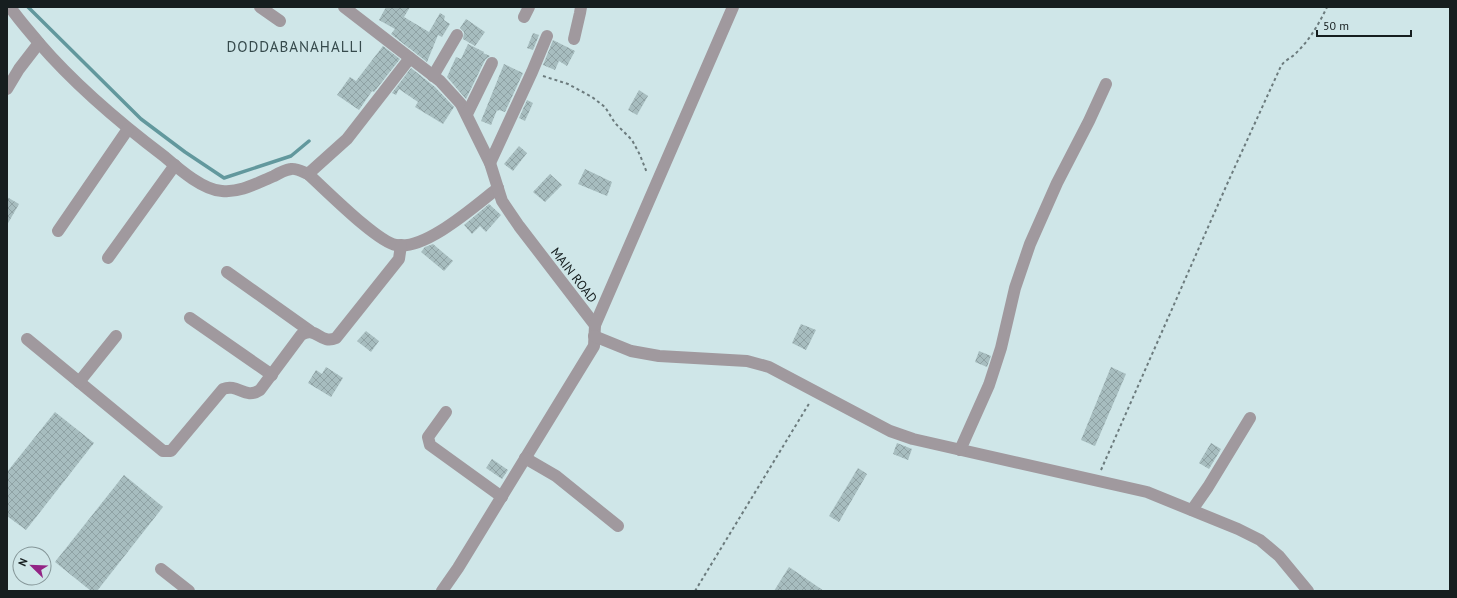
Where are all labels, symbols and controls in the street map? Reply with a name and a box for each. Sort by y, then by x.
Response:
scale bar [1317,12,1411,38]
text: 50 m [1323,18,1349,33]
district label: DODDABANAHALLI [226,37,364,56]
street label: MAIN ROAD [547,244,601,306]
north arrow [12,546,52,586]
text: N [15,556,31,568]

